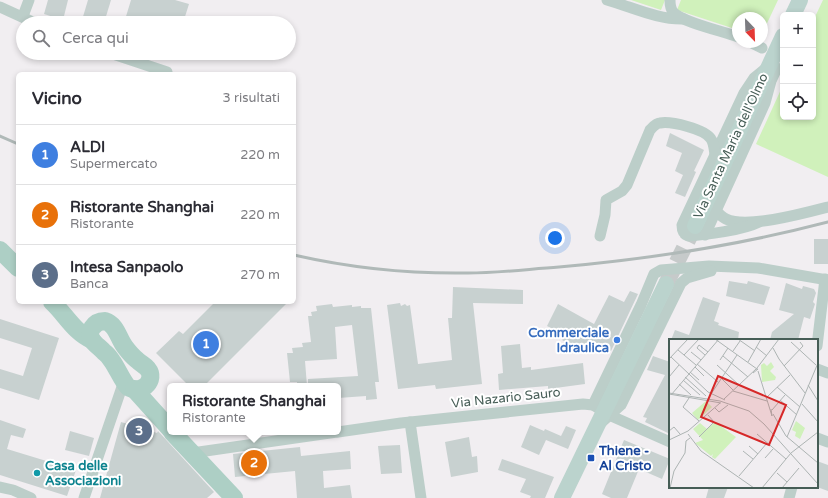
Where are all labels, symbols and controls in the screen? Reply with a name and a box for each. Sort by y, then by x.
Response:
north arrow [732,12,768,48]
map controls [780,12,816,120]
button: + [780,12,816,48]
search box [16,16,296,60]
icon: search [30,27,52,49]
text: Cerca qui [62,29,129,47]
button: − [780,48,816,84]
street label: Via Santa Maria dell'Olmo [690,71,772,221]
button: locate [780,84,816,120]
text: Vicino [32,88,82,109]
text: 3 risultati [223,90,280,106]
text: ALDI [70,138,105,156]
text: 1 [41,147,49,163]
text: 220 m [240,147,280,163]
text: Supermercato [70,156,157,172]
text: Ristorante Shanghai [70,198,214,216]
text: 2 [41,207,49,223]
text: 220 m [240,207,280,223]
text: Ristorante [70,216,134,232]
your location [545,228,565,248]
text: Intesa Sanpaolo [70,258,183,276]
text: 3 [41,267,49,283]
text: 270 m [240,267,280,283]
text: Banca [70,276,108,292]
place label: Commerciale Idraulica [528,325,610,356]
pin: 1 [193,329,219,359]
marker: Commerciale Idraulica [612,335,622,345]
inset map [669,339,818,488]
popup [167,383,341,435]
street label: Via Nazario Sauro [451,384,561,412]
text: Ristorante Shanghai [182,392,326,410]
text: Ristorante [182,410,246,426]
pin: 3 [126,416,152,446]
place label: Thiene - Al Cristo [598,443,651,474]
pin: 2 [241,448,267,478]
marker: Thiene - Al Cristo [586,453,596,463]
place label: Casa delle Associazioni [45,458,121,489]
marker: Casa delle Associazioni [32,468,42,478]

